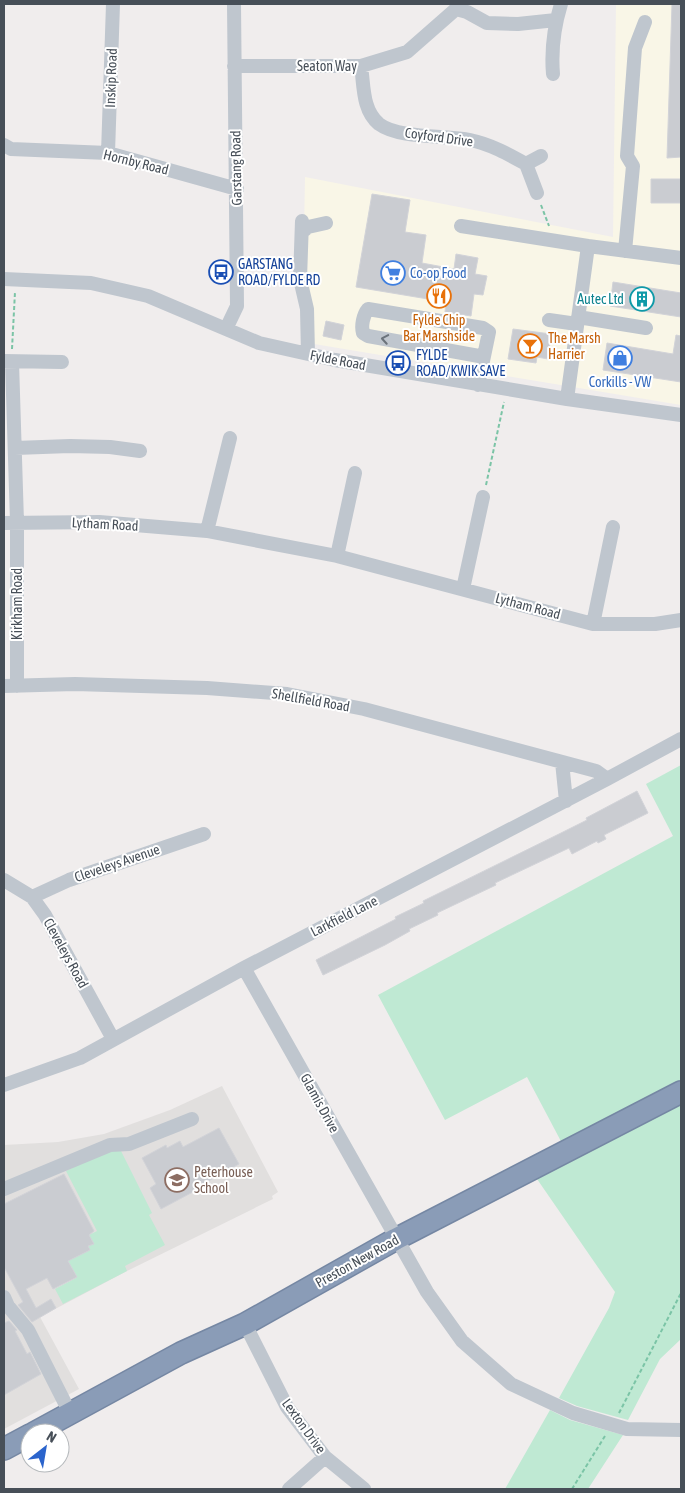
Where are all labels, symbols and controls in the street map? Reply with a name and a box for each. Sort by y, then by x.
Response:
street label: Inskip Road [102,48,120,108]
street label: Seaton Way [297,58,357,74]
street label: Coyford Drive [404,124,474,150]
street label: Garstang Road [227,130,245,206]
street label: Hornby Road [102,146,170,178]
place label: GARSTANG ROAD/FYLDE RD [238,256,320,288]
bus stop icon: GARSTANG ROAD/FYLDE RD [208,259,234,285]
supermarket icon: Co-op Food [380,260,406,286]
place label: Co-op Food [410,265,467,281]
restaurant icon: Fylde Chip Bar Marshside [426,283,452,309]
building icon: Autec Ltd [629,286,655,312]
place label: Autec Ltd [577,291,624,307]
place label: Fylde Chip Bar Marshside [403,312,475,344]
place label: The Marsh Harrier [548,330,601,362]
bar icon: The Marsh Harrier [517,333,543,359]
one-way arrow [381,334,390,344]
shop icon: Corkills - VW [607,345,633,371]
street label: Fylde Road [309,347,367,373]
place label: FYLDE ROAD/KWIK SAVE [416,347,505,379]
bus stop icon: FYLDE ROAD/KWIK SAVE [385,350,411,376]
place label: Corkills - VW [589,374,652,390]
street label: Lytham Road [71,514,139,534]
street label: Kirkham Road [9,568,25,640]
street label: Lytham Road [494,590,562,622]
street label: Shellfield Road [271,685,351,715]
street label: Cleveleys Avenue [72,841,162,885]
street label: Larkfield Lane [308,892,380,940]
street label: Cleveleys Road [40,915,92,991]
street label: Glamis Drive [297,1071,343,1135]
place label: Peterhouse School [194,1164,253,1196]
school or university icon: Peterhouse School [164,1167,190,1193]
street label: Preston New Road [312,1231,402,1291]
street label: Lexton Drive [279,1396,329,1456]
north arrow [20,1423,70,1473]
text: N [44,1428,59,1446]

